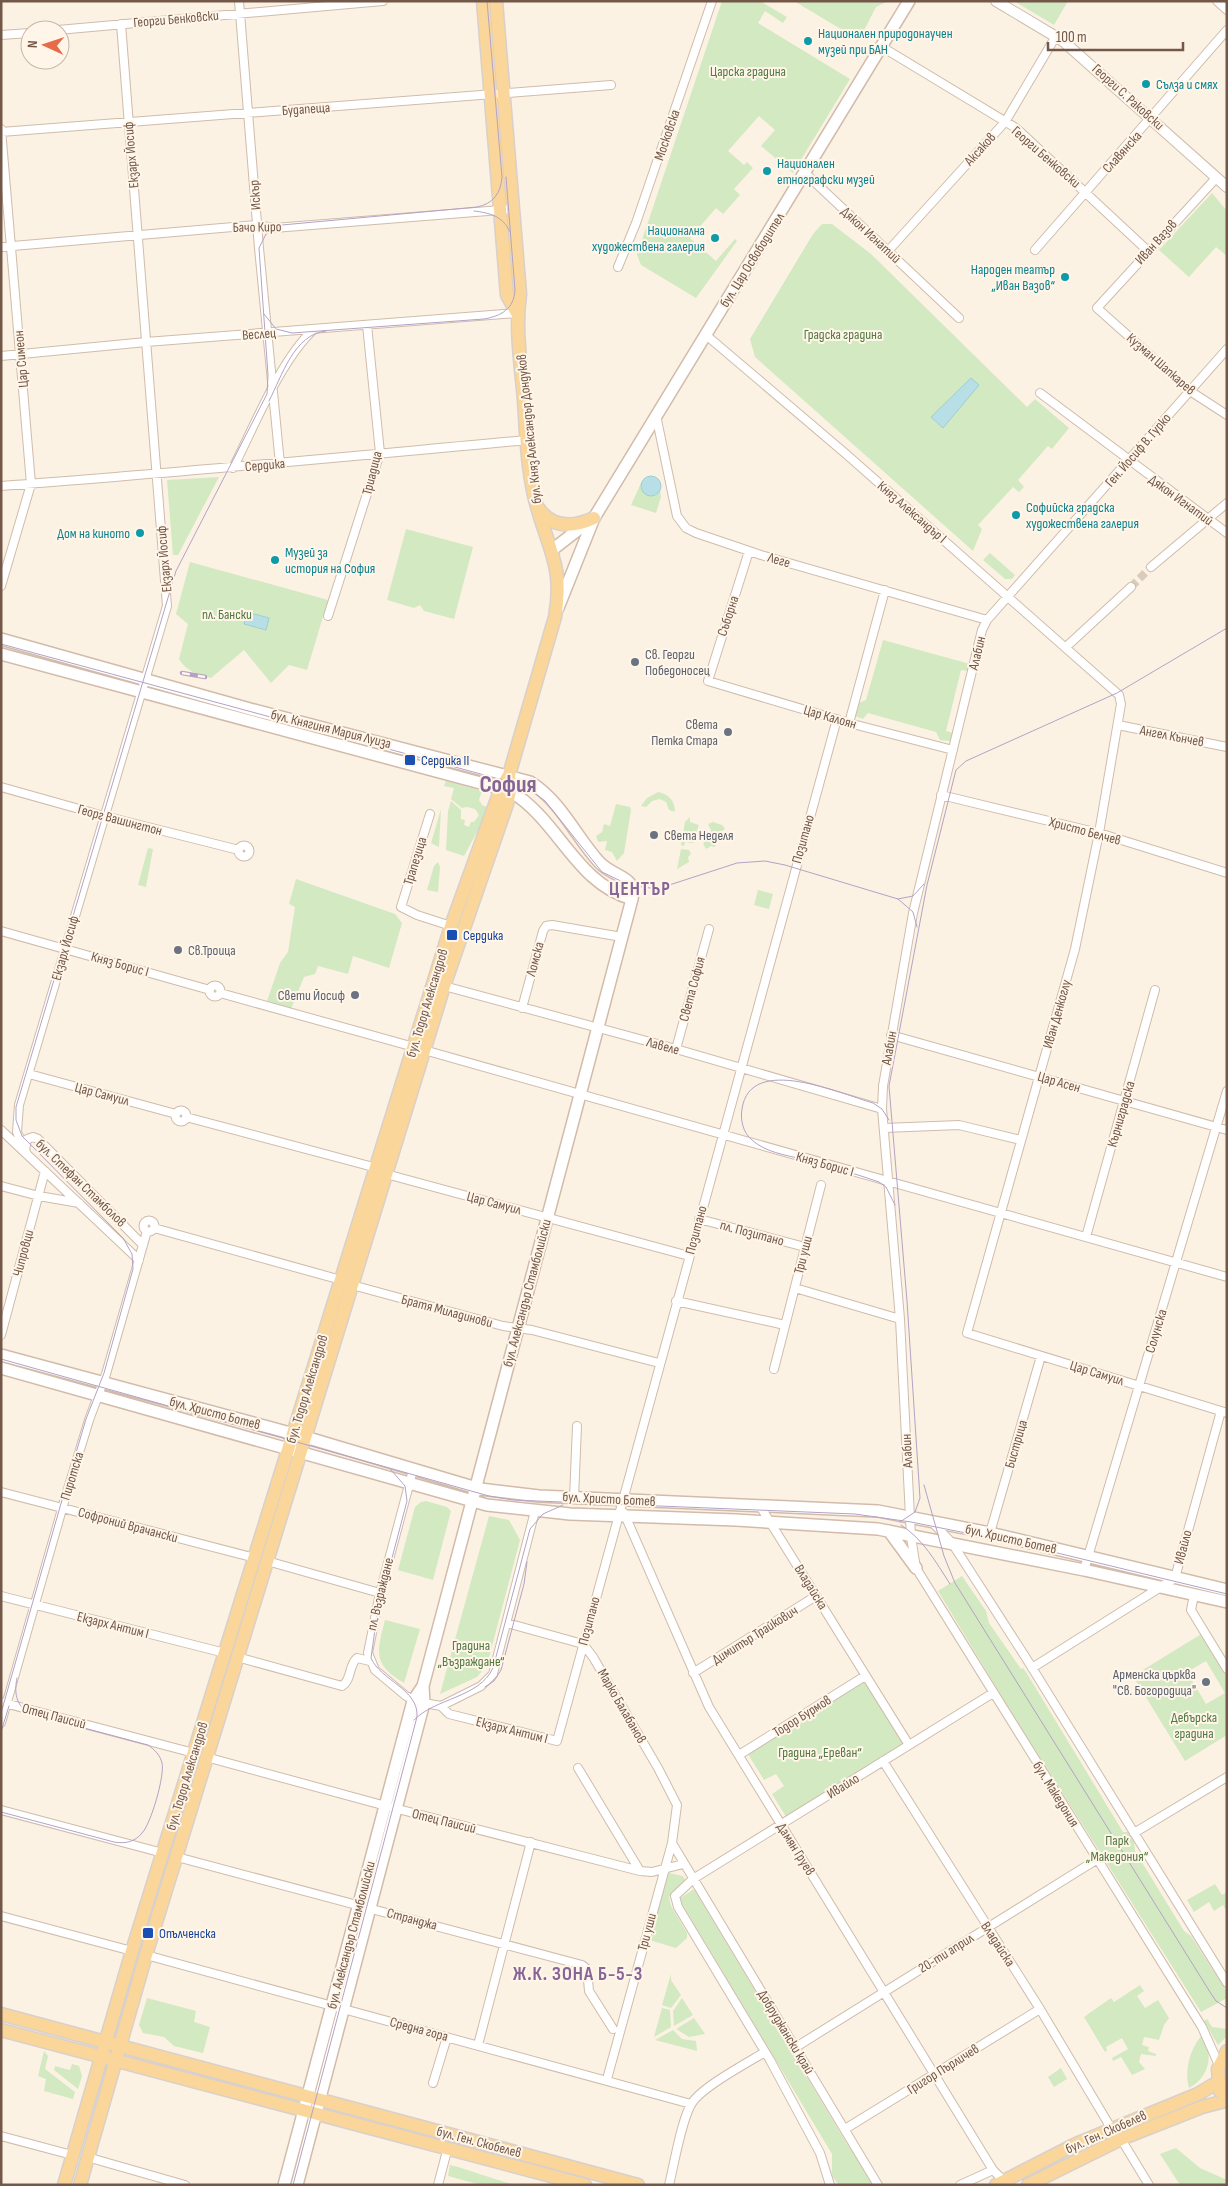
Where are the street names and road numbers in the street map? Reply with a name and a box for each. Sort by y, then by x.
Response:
street label: Георги Бенковски [133,7,220,31]
street label: Георги С. Раковски [1089,60,1168,134]
street label: Будапеща [281,99,331,119]
street label: Московска [650,107,684,163]
street label: Екзарх Йосиф [120,121,142,189]
street label: Георги Бенковски [1008,122,1084,192]
street label: Славянска [1099,127,1145,177]
street label: Аксаков [960,129,999,170]
street label: Искър [245,179,265,211]
street label: Дякон Игнатий [838,203,904,267]
street label: бул. Цар Освободител [716,209,788,310]
street label: Иван Вазов [1131,216,1181,268]
street label: Бачо Киро [232,218,282,236]
street label: Веслец [241,324,277,344]
street label: Цар Симеон [10,330,32,388]
street label: Кузман Шапкарев [1123,330,1199,399]
street label: бул. Княз Александър Дондуков [513,353,545,505]
street label: Ген. Йосиф В. Гурко [1101,410,1175,490]
street label: Триадица [358,449,386,497]
street label: Сердика [244,455,286,475]
street label: Дякон Игнатий [1145,471,1217,529]
street label: Княз Александър I [874,477,950,547]
street label: Екзарх Йосиф [153,525,175,593]
street label: Леге [765,548,792,571]
street label: Съборна [714,594,742,638]
street label: Алабин [964,634,989,673]
street label: Цар Калоян [802,701,859,733]
street label: бул. Княгиня Мария Луиза [269,706,393,752]
street label: Ангел Кънчев [1137,721,1206,751]
street label: Георг Вашингтон [76,801,164,839]
street label: Позитано [788,813,818,865]
street label: Христо Белчев [1046,813,1123,849]
street label: Трапезица [400,835,430,887]
street label: Екзарх Йосиф [48,914,82,982]
street label: Ломска [522,940,548,979]
street label: бул. Тодор Александров [402,946,452,1059]
street label: Княз Борис I [89,948,151,980]
street label: Света София [675,955,709,1023]
street label: Иван Денкоглу [1039,977,1075,1050]
street label: Алабин [877,1030,900,1067]
street label: Лавеле [644,1033,681,1059]
street label: Цар Асен [1036,1068,1083,1096]
street label: Цар Самуил [73,1079,131,1109]
street label: Кърниградска [1103,1079,1139,1149]
street label: бул. Стефан Стамболов [32,1135,130,1231]
street label: Княз Борис I [794,1148,856,1180]
street label: Цар Самуил [465,1188,523,1218]
street label: Позитано [681,1204,711,1256]
street label: пл. Позитано [718,1216,786,1250]
street label: бул. Александър Стамболийски [499,1217,555,1369]
street label: Чипровци [9,1228,37,1278]
street label: Три уши [790,1234,816,1276]
street label: Братя Миладинови [400,1291,495,1331]
street label: Солунска [1141,1307,1171,1355]
street label: бул. Тодор Александров [282,1332,332,1445]
street label: Цар Самуил [1068,1357,1126,1389]
street label: бул. Христо Ботев [168,1393,262,1433]
street label: Бистрица [1001,1418,1031,1470]
street label: Алабин [898,1433,916,1470]
street label: Пиротска [57,1450,87,1502]
street label: бул. Христо Ботев [562,1488,656,1510]
street label: Софроний Врачански [76,1504,180,1547]
street label: бул. Христо Ботев [964,1520,1059,1558]
street label: Ивайло [1170,1528,1196,1566]
street label: пл. Възраждане [363,1556,397,1632]
street label: Владайска [791,1561,831,1613]
street label: Позитано [574,1595,604,1647]
street label: Димитър Трайкович [709,1602,801,1668]
street label: Екзарх Антим I [75,1608,151,1642]
street label: Марко Балабанов [594,1666,650,1746]
street label: Тодор Бурмов [770,1691,835,1741]
street label: Отец Паисий [20,1699,88,1733]
street label: Екзарх Антим I [474,1713,550,1747]
street label: бул. Тодор Александров [162,1719,212,1832]
street label: бул. Македония [1029,1758,1083,1830]
street label: Ивайло [824,1769,862,1802]
street label: Отец Паисий [410,1805,478,1837]
street label: Дамян Груев [773,1819,819,1879]
street label: бул. Александър Стамболийски [323,1859,379,2011]
street label: Странджа [385,1904,439,1934]
street label: Три уши [634,1911,660,1953]
street label: Владайска [977,1918,1019,1970]
street label: 20-ти април [915,1929,977,1977]
street label: Добруджански край [754,1987,818,2077]
street label: Средна гора [388,2013,450,2045]
street label: Григор Пърличев [904,2040,982,2098]
street label: бул. Ген. Скобелев [1063,2106,1149,2157]
street label: бул. Ген. Скобелев [435,2123,523,2162]

